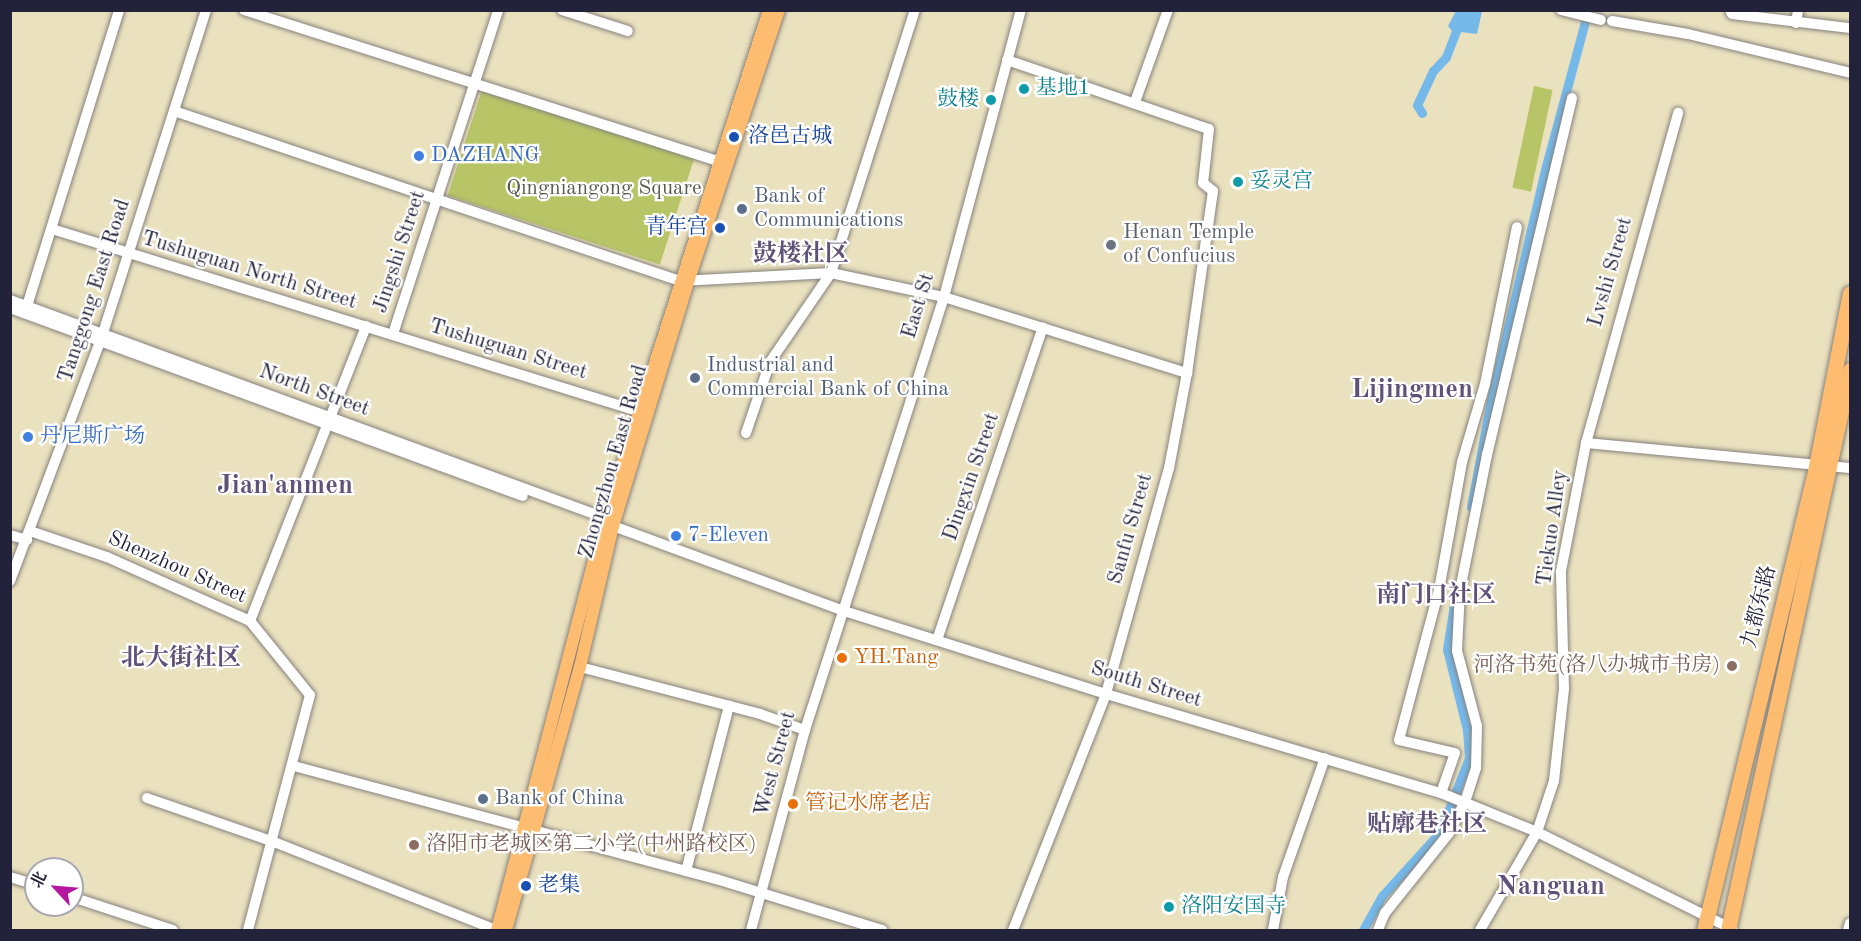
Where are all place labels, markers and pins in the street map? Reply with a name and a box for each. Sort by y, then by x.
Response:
place label: 基地1 [1036,76,1090,102]
marker: 基地1 [1017,82,1031,96]
place label: 鼓楼 [937,87,979,113]
marker: 鼓楼 [984,93,998,107]
place label: 洛邑古城 [748,124,832,150]
marker: 洛邑古城 [725,128,743,146]
place label: DAZHANG [431,143,540,169]
marker: DAZHANG [412,149,426,163]
place label: 妥灵宫 [1250,169,1313,195]
marker: 妥灵宫 [1231,175,1245,189]
place label: Bank of Communications [754,184,903,234]
marker: Bank of Communications [735,202,749,216]
place label: 青年宫 [645,215,708,241]
place label: Henan Temple of Confucius [1123,220,1254,270]
marker: 青年宫 [713,221,727,235]
marker: Henan Temple of Confucius [1104,238,1118,252]
place label: Industrial and Commercial Bank of China [707,353,949,403]
marker: Industrial and Commercial Bank of China [688,371,702,385]
place label: 丹尼斯广场 [40,424,145,450]
marker: 丹尼斯广场 [21,430,35,444]
place label: 7-Eleven [688,523,769,549]
marker: 7-Eleven [669,529,683,543]
place label: YH.Tang [854,645,939,671]
marker: YH.Tang [835,651,849,665]
place label: 河洛书苑(洛八办城市书房) [1473,653,1720,679]
marker: 河洛书苑(洛八办城市书房) [1725,659,1739,673]
place label: Bank of China [495,786,624,812]
place label: 管记水席老店 [805,791,931,817]
marker: Bank of China [476,792,490,806]
marker: 管记水席老店 [786,797,800,811]
place label: 洛阳市老城区第二小学(中州路校区) [426,832,757,858]
marker: 洛阳市老城区第二小学(中州路校区) [407,838,421,852]
place label: 老集 [538,873,580,899]
marker: 老集 [519,879,533,893]
place label: 洛阳安国寺 [1181,894,1286,920]
marker: 洛阳安国寺 [1162,900,1176,914]

